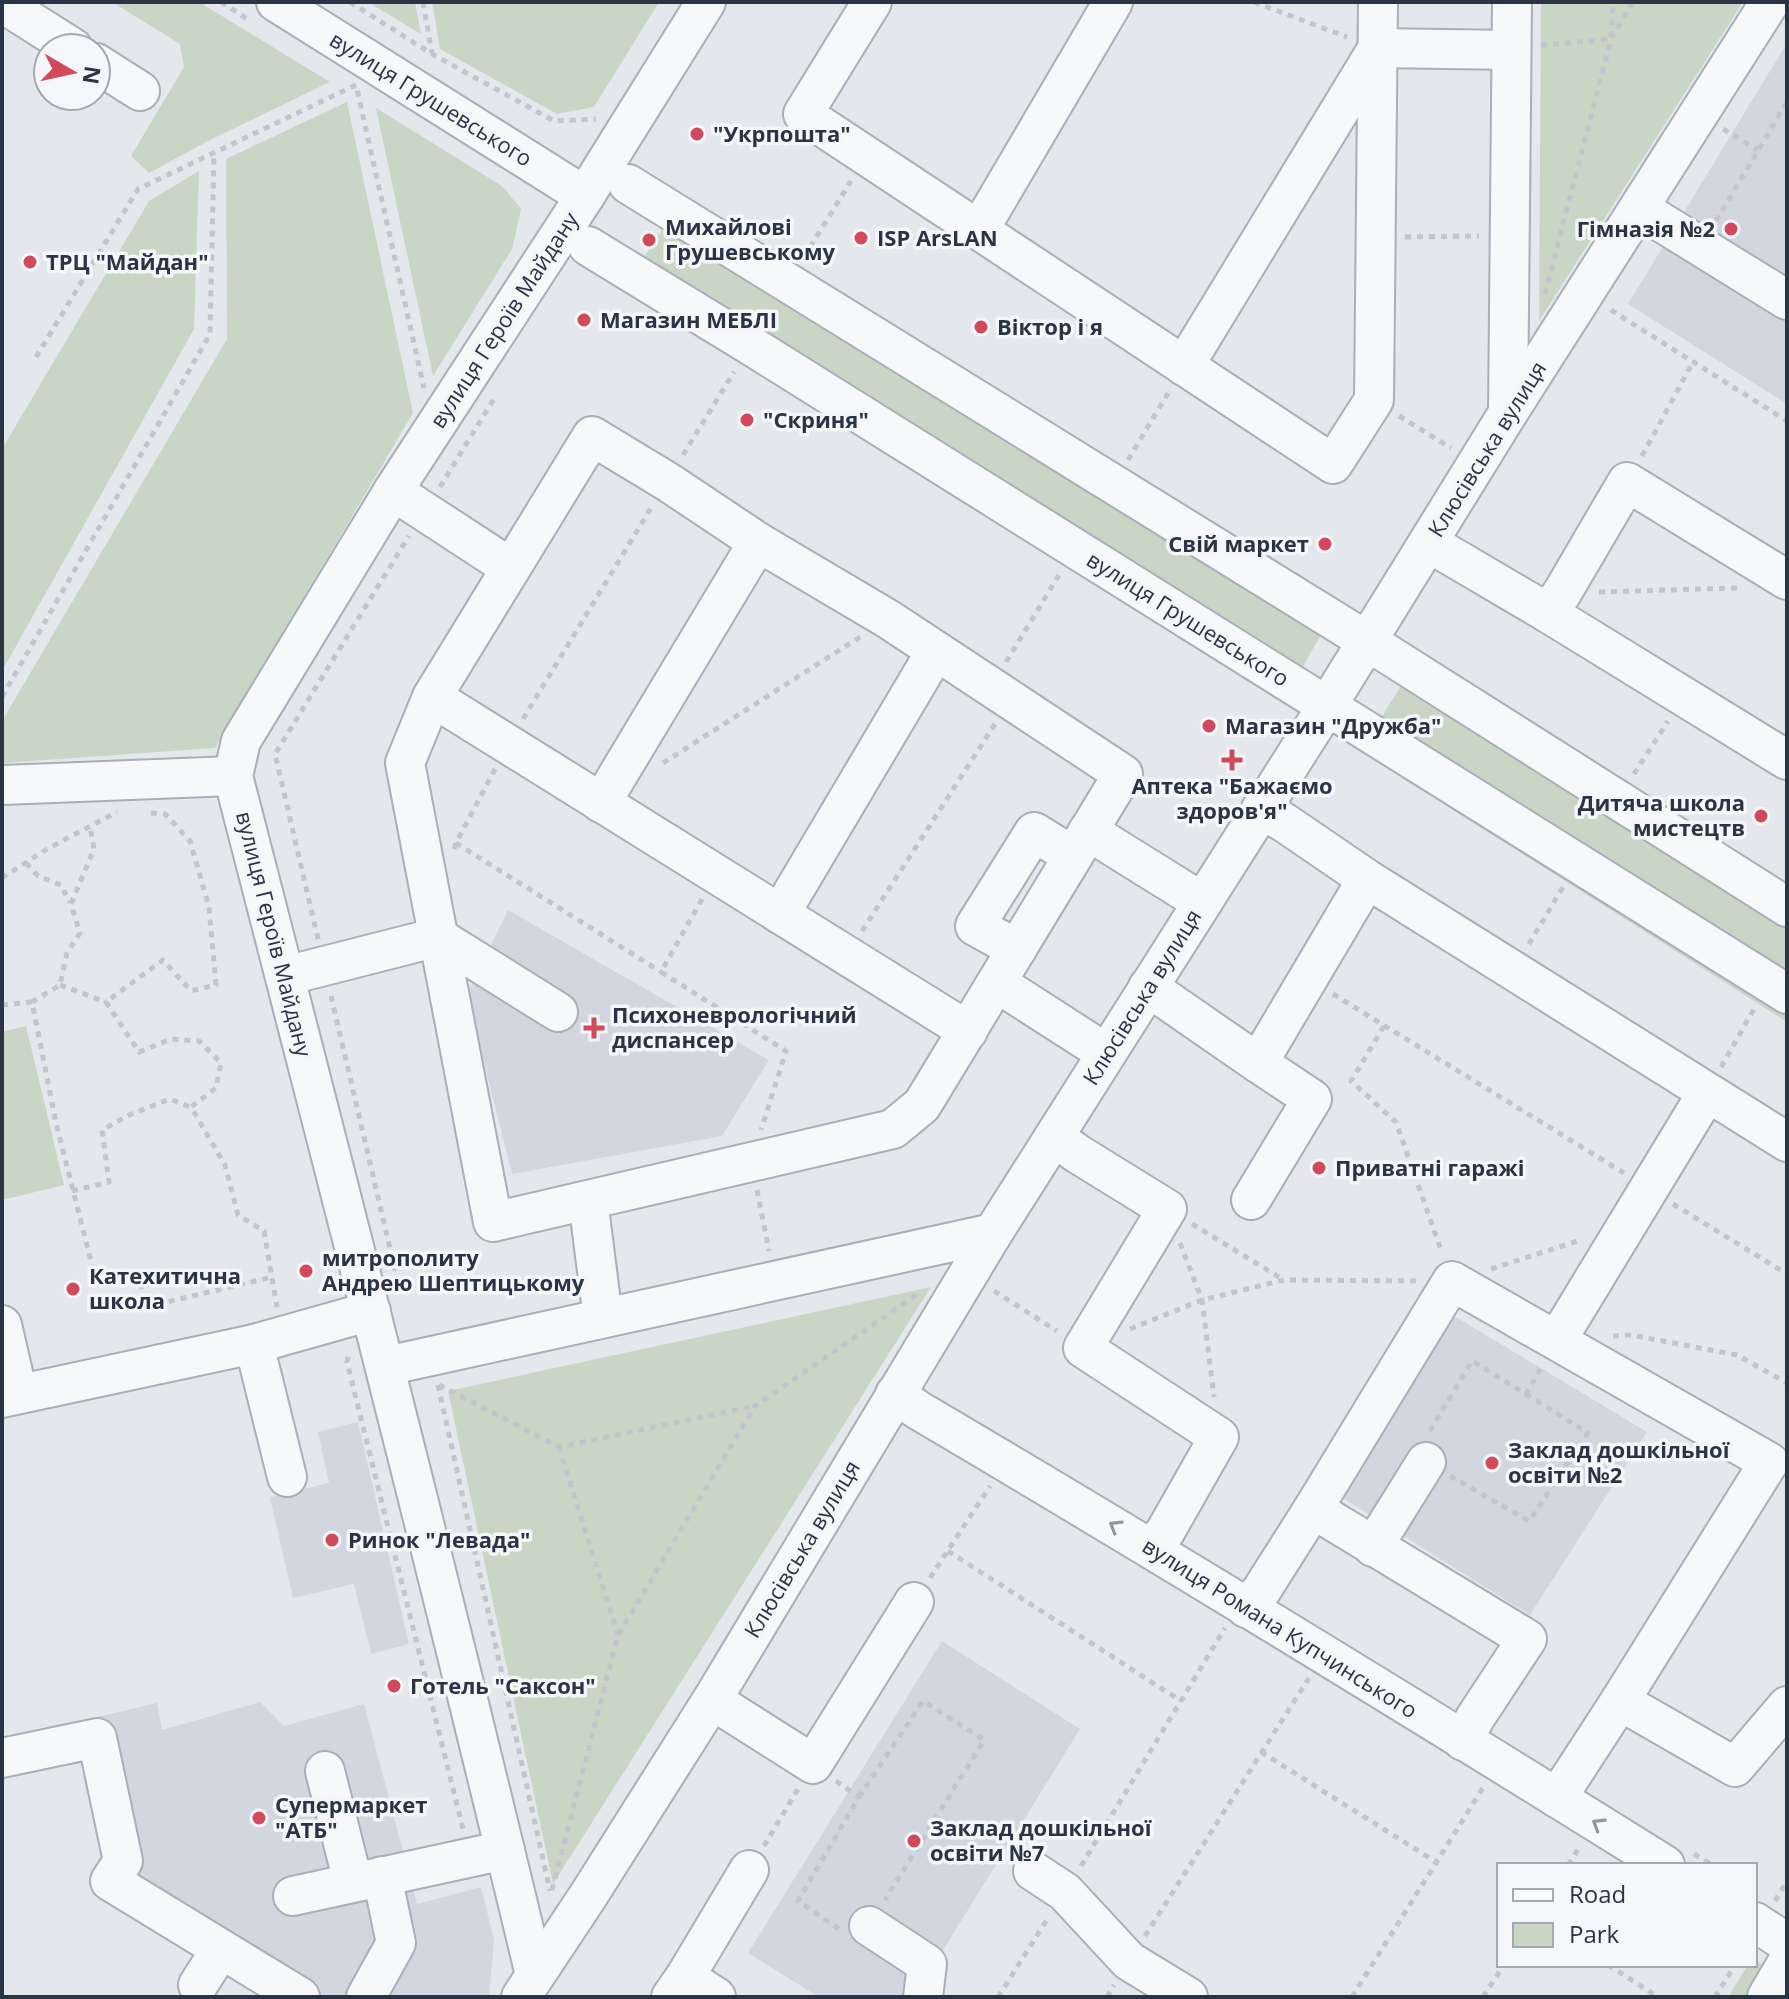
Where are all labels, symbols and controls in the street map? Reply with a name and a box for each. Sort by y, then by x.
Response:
street label: вулиця Грушевського [325,24,538,173]
north arrow [32,32,112,112]
text: N [77,64,109,86]
place label: "Укрпошта" [713,118,851,148]
marker: "Укрпошта" [688,125,706,143]
street label: вулиця Героїв Майдану [422,205,585,433]
place label: Михайлові Грушевському [665,211,836,266]
place label: Гімназія №2 [1577,213,1715,243]
marker: Гімназія №2 [1722,220,1740,238]
place label: ISP ArsLAN [877,222,998,252]
marker: ISP ArsLAN [852,229,870,247]
marker: Михайлові Грушевському [640,231,658,249]
place label: ТРЦ "Майдан" [46,246,209,276]
marker: ТРЦ "Майдан" [21,253,39,271]
place label: Магазин МЕБЛІ [600,304,777,334]
marker: Магазин МЕБЛІ [575,311,593,329]
place label: Віктор і я [997,311,1103,341]
marker: Віктор і я [972,318,990,336]
street label: Клюсівська вулиця [1420,355,1552,542]
place label: "Скриня" [763,404,869,434]
marker: "Скриня" [738,411,756,429]
place label: Свiй маркет [1168,528,1309,558]
marker: Свiй маркет [1316,535,1334,553]
street label: вулиця Грушевського [1082,544,1295,693]
place label: Магазин "Дружба" [1225,710,1441,740]
marker: Магазин "Дружба" [1200,717,1218,735]
marker: Аптека "Бажаємо здоров'я" [1223,751,1241,769]
place label: Аптека "Бажаємо здоров'я" [1131,770,1333,825]
place label: Дитяча школа мистецтв [1578,787,1745,842]
marker: Дитяча школа мистецтв [1752,807,1770,825]
street label: вулиця Героїв Майдану [230,808,320,1061]
street label: Клюсівська вулиця [1075,903,1207,1090]
place label: Психоневрологічний диспансер [612,999,857,1054]
marker: Психоневрологічний диспансер [583,1017,605,1039]
place label: Приватні гаражі [1335,1152,1524,1182]
marker: Приватні гаражі [1310,1159,1328,1177]
place label: митрополиту Андрею Шептицькому [322,1242,585,1297]
place label: Катехитична школа [89,1260,241,1315]
marker: митрополиту Андрею Шептицькому [297,1262,315,1280]
marker: Катехитична школа [64,1280,82,1298]
place label: Заклад дошкільної освіти №2 [1508,1434,1731,1489]
street label: Клюсівська вулиця [736,1454,866,1643]
marker: Заклад дошкільної освіти №2 [1483,1454,1501,1472]
one-way arrow [1109,1520,1124,1536]
place label: Ринок "Левада" [348,1524,530,1554]
street label: вулиця Романа Купчинського [1137,1530,1424,1724]
marker: Ринок "Левада" [323,1531,341,1549]
place label: Готель "Саксон" [410,1670,596,1700]
marker: Готель "Саксон" [385,1677,403,1695]
place label: Супермаркет "АТБ" [275,1789,427,1844]
marker: Супермаркет "АТБ" [250,1809,268,1827]
place label: Заклад дошкільної освіти №7 [930,1812,1153,1867]
one-way arrow [1593,1818,1607,1833]
marker: Заклад дошкільної освіти №7 [905,1832,923,1850]
legend [1497,1863,1757,1967]
text: Road [1569,1877,1626,1910]
text: Park [1569,1917,1620,1950]

